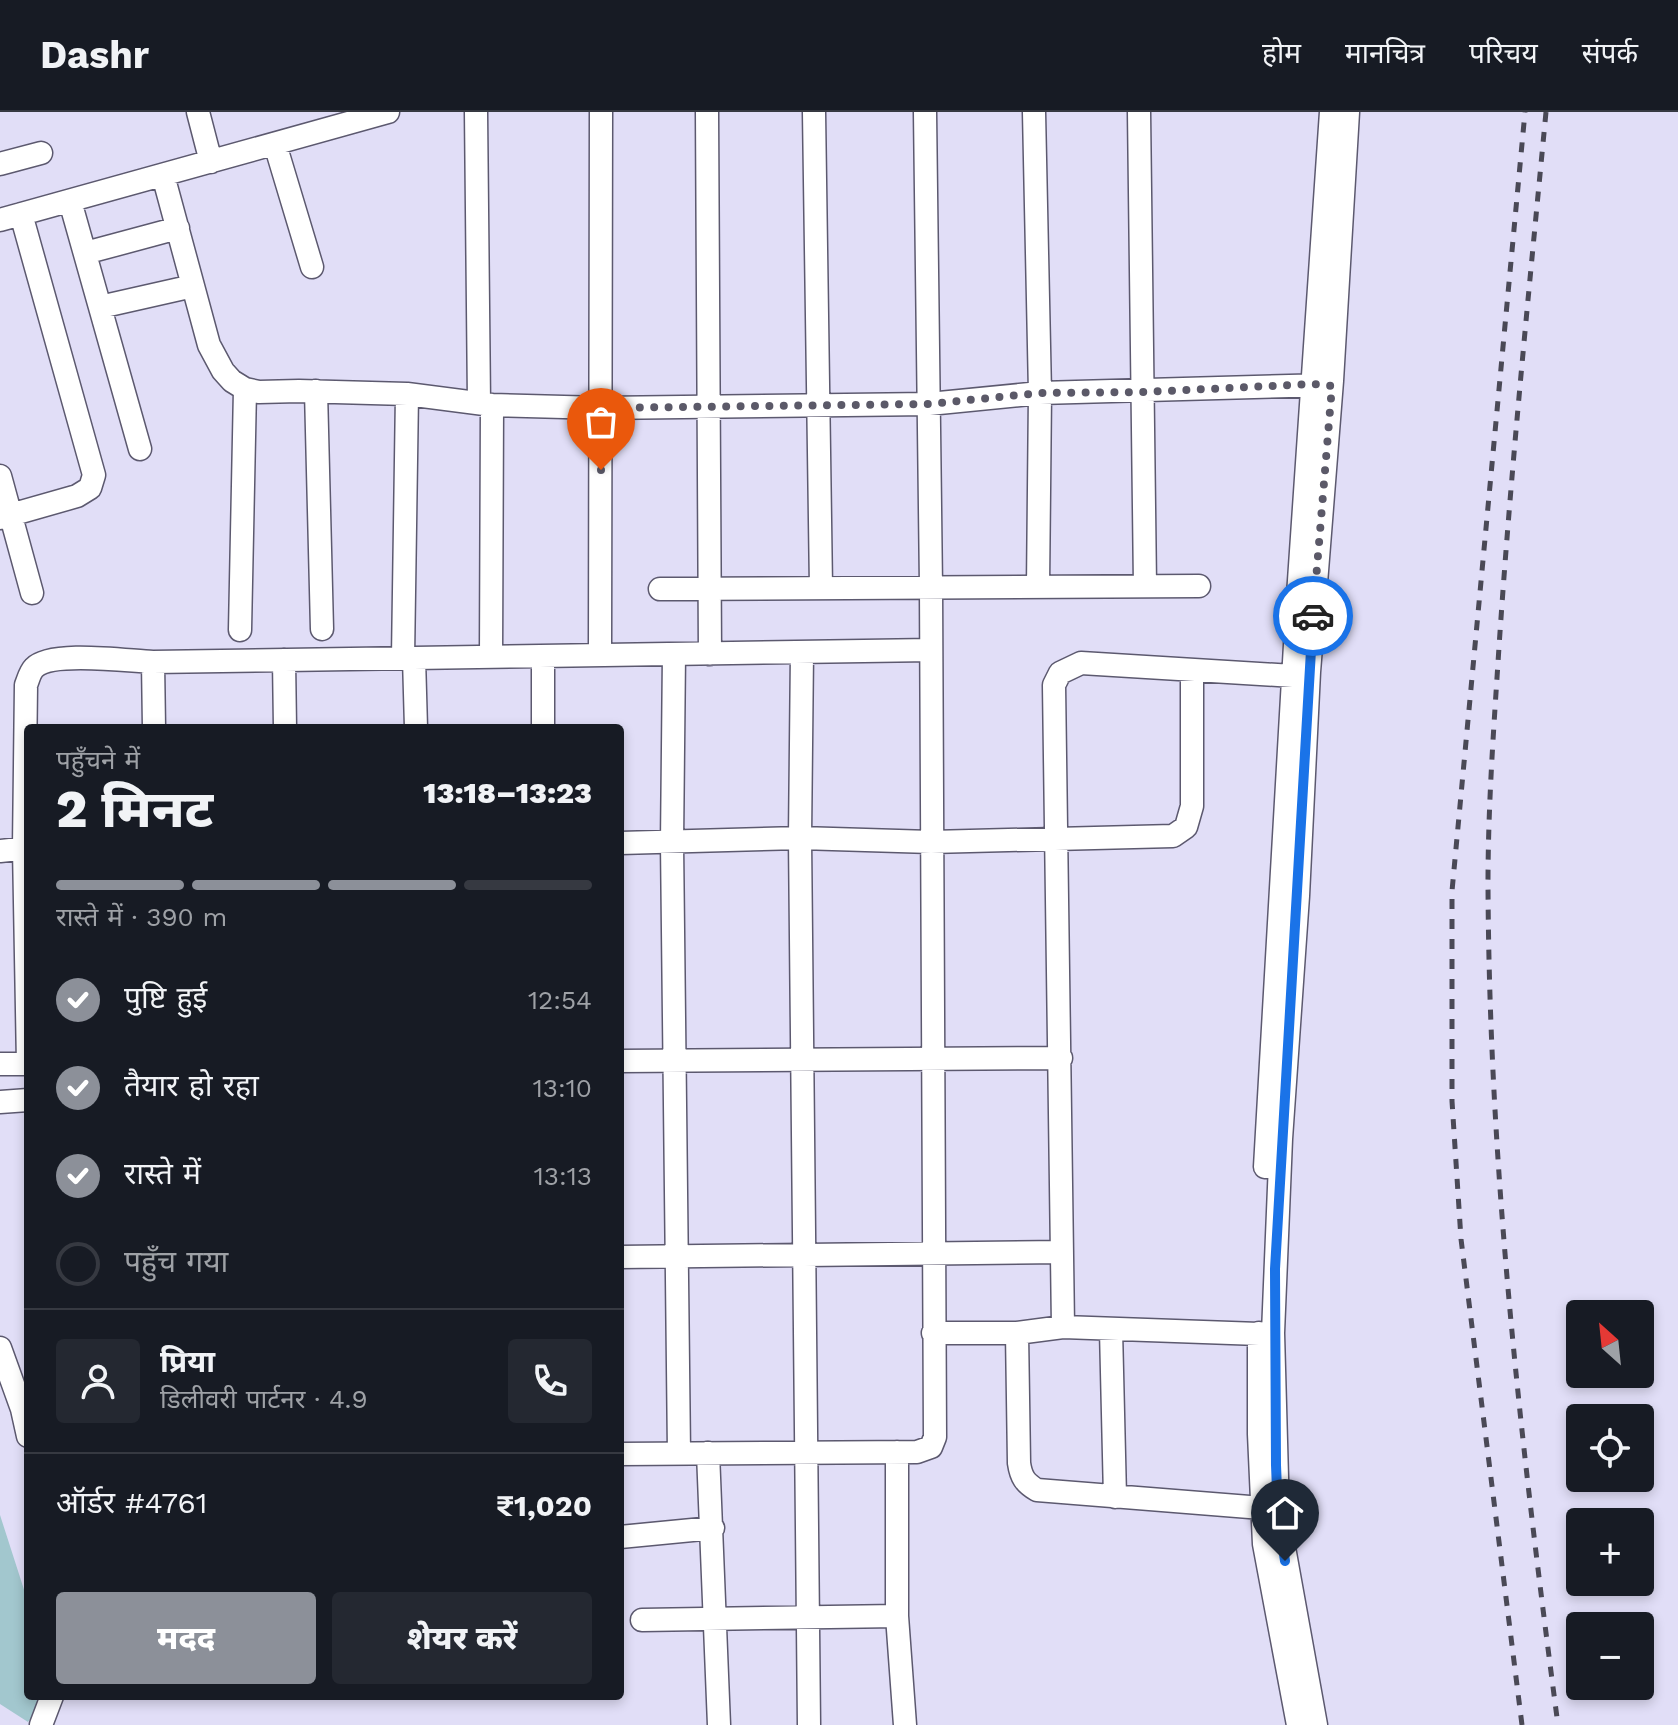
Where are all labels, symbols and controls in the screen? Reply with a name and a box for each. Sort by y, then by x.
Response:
text: Dashr [40,33,149,77]
text: होम [1262,37,1301,70]
text: मानचित्र [1345,37,1425,70]
text: परिचय [1469,37,1538,70]
text: संपर्क [1582,37,1638,70]
pin [567,388,635,470]
icon: bag [579,400,623,444]
courier [1273,576,1353,656]
icon: car [1291,594,1335,638]
text: पहुँचने में [56,745,140,775]
text: 13:18–13:23 [423,775,592,810]
text: 2 मिनट [56,779,213,840]
text: रास्ते में · 390 m [56,902,227,932]
icon: check [56,978,100,1022]
text: पुष्टि हुई [124,980,207,1015]
text: 12:54 [528,985,592,1015]
icon: check [56,1066,100,1110]
text: तैयार हो रहा [124,1068,259,1103]
text: 13:10 [533,1073,592,1103]
icon: check [56,1154,100,1198]
text: रास्ते में [124,1156,201,1191]
text: 13:13 [534,1161,592,1191]
text: पहुँच गया [124,1244,228,1279]
north arrow [1566,1300,1654,1388]
map controls [1566,1300,1654,1700]
button: person [56,1339,140,1423]
button: phone [508,1339,592,1423]
text: प्रिया [160,1344,215,1379]
text: डिलीवरी पार्टनर · 4.9 [160,1384,368,1414]
button: locate [1566,1404,1654,1492]
pin [1251,1479,1319,1561]
text: ऑर्डर #4761 [56,1485,207,1520]
text: ₹1,020 [496,1488,592,1523]
icon: home [1263,1491,1307,1535]
button: + [1566,1508,1654,1596]
button: मदद [56,1592,316,1684]
button: शेयर करें [332,1592,592,1684]
button: − [1566,1612,1654,1700]

